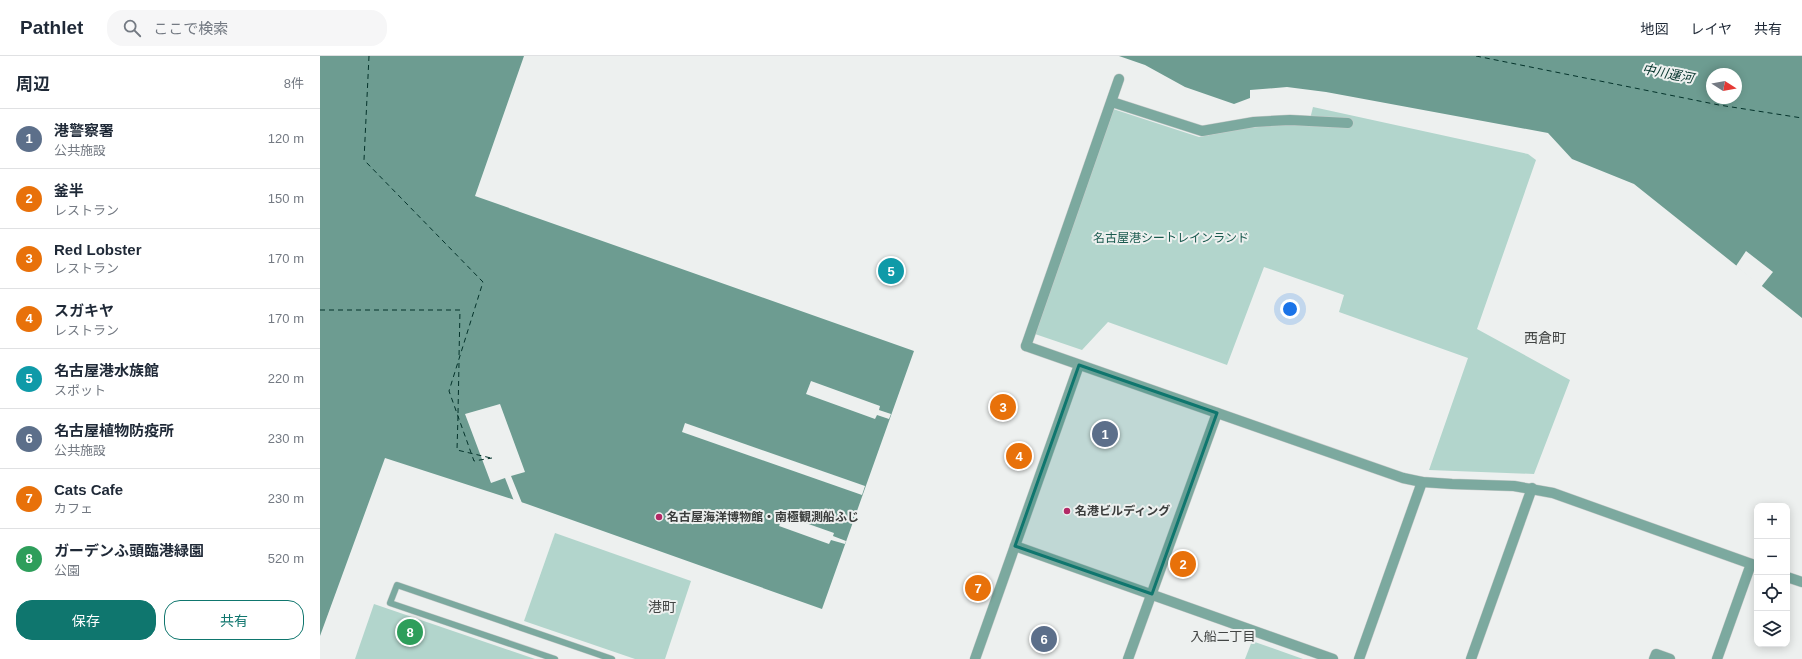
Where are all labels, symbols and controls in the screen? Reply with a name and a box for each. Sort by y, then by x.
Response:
search box [107,10,387,46]
text: Pathlet [20,17,83,38]
icon: search [121,17,143,39]
text: ここで検索 [153,20,228,37]
text: 地図 [1640,21,1668,37]
text: レイヤ [1690,21,1732,37]
text: 共有 [1754,21,1782,37]
water label: 中川運河 [1641,61,1698,86]
north arrow [1706,68,1742,104]
text: 周辺 [16,75,50,94]
text: 8件 [284,76,304,91]
text: 港警察署 [54,122,114,139]
text: 1 [25,131,33,146]
text: 120 m [268,131,304,146]
text: 公共施設 [54,143,106,158]
text: 釜半 [54,182,84,199]
text: 2 [25,191,33,206]
text: 150 m [268,191,304,206]
text: レストラン [54,203,119,218]
park label: 名古屋港シートレインランド [1093,231,1249,245]
text: Red Lobster [54,241,142,258]
text: 3 [25,251,33,266]
text: 170 m [268,251,304,266]
pin: 5 [878,256,904,286]
text: レストラン [54,261,119,276]
your location [1280,299,1300,319]
text: スガキヤ [54,302,114,319]
text: 4 [25,311,33,326]
text: 170 m [268,311,304,326]
text: レストラン [54,323,119,338]
district label: 西倉町 [1524,330,1566,346]
text: 名古屋港水族館 [54,362,159,379]
text: 5 [25,371,33,386]
text: 220 m [268,371,304,386]
text: スポット [54,383,106,398]
pin: 3 [990,392,1016,422]
pin: 1 [1092,419,1118,449]
text: 名古屋植物防疫所 [54,422,174,439]
text: 6 [25,431,33,446]
text: 230 m [268,431,304,446]
pin: 4 [1006,441,1032,471]
text: 公共施設 [54,443,106,458]
text: Cats Cafe [54,481,123,498]
text: 7 [25,491,33,506]
text: 230 m [268,491,304,506]
text: カフェ [54,501,93,516]
map controls [1754,503,1790,647]
button: + [1754,503,1790,539]
place label: 名港ビルディング [1075,504,1170,518]
marker: 名港ビルディング [1062,506,1072,516]
place label: 名古屋海洋博物館・南極観測船ふじ [667,510,859,524]
marker: 名古屋海洋博物館・南極観測船ふじ [654,512,664,522]
button: − [1754,539,1790,575]
text: ガーデンふ頭臨港緑園 [54,542,204,559]
pin: 2 [1170,549,1196,579]
text: 8 [25,551,33,566]
text: 520 m [268,551,304,566]
text: 公園 [54,563,80,578]
pin: 7 [965,573,991,603]
button: locate [1754,575,1790,611]
district label: 港町 [648,599,676,615]
button: 保存 [16,600,156,640]
button: 共有 [164,600,304,640]
button: layers [1754,611,1790,647]
pin: 8 [397,617,423,647]
pin: 6 [1031,624,1057,654]
district label: 入船二丁目 [1190,629,1256,644]

